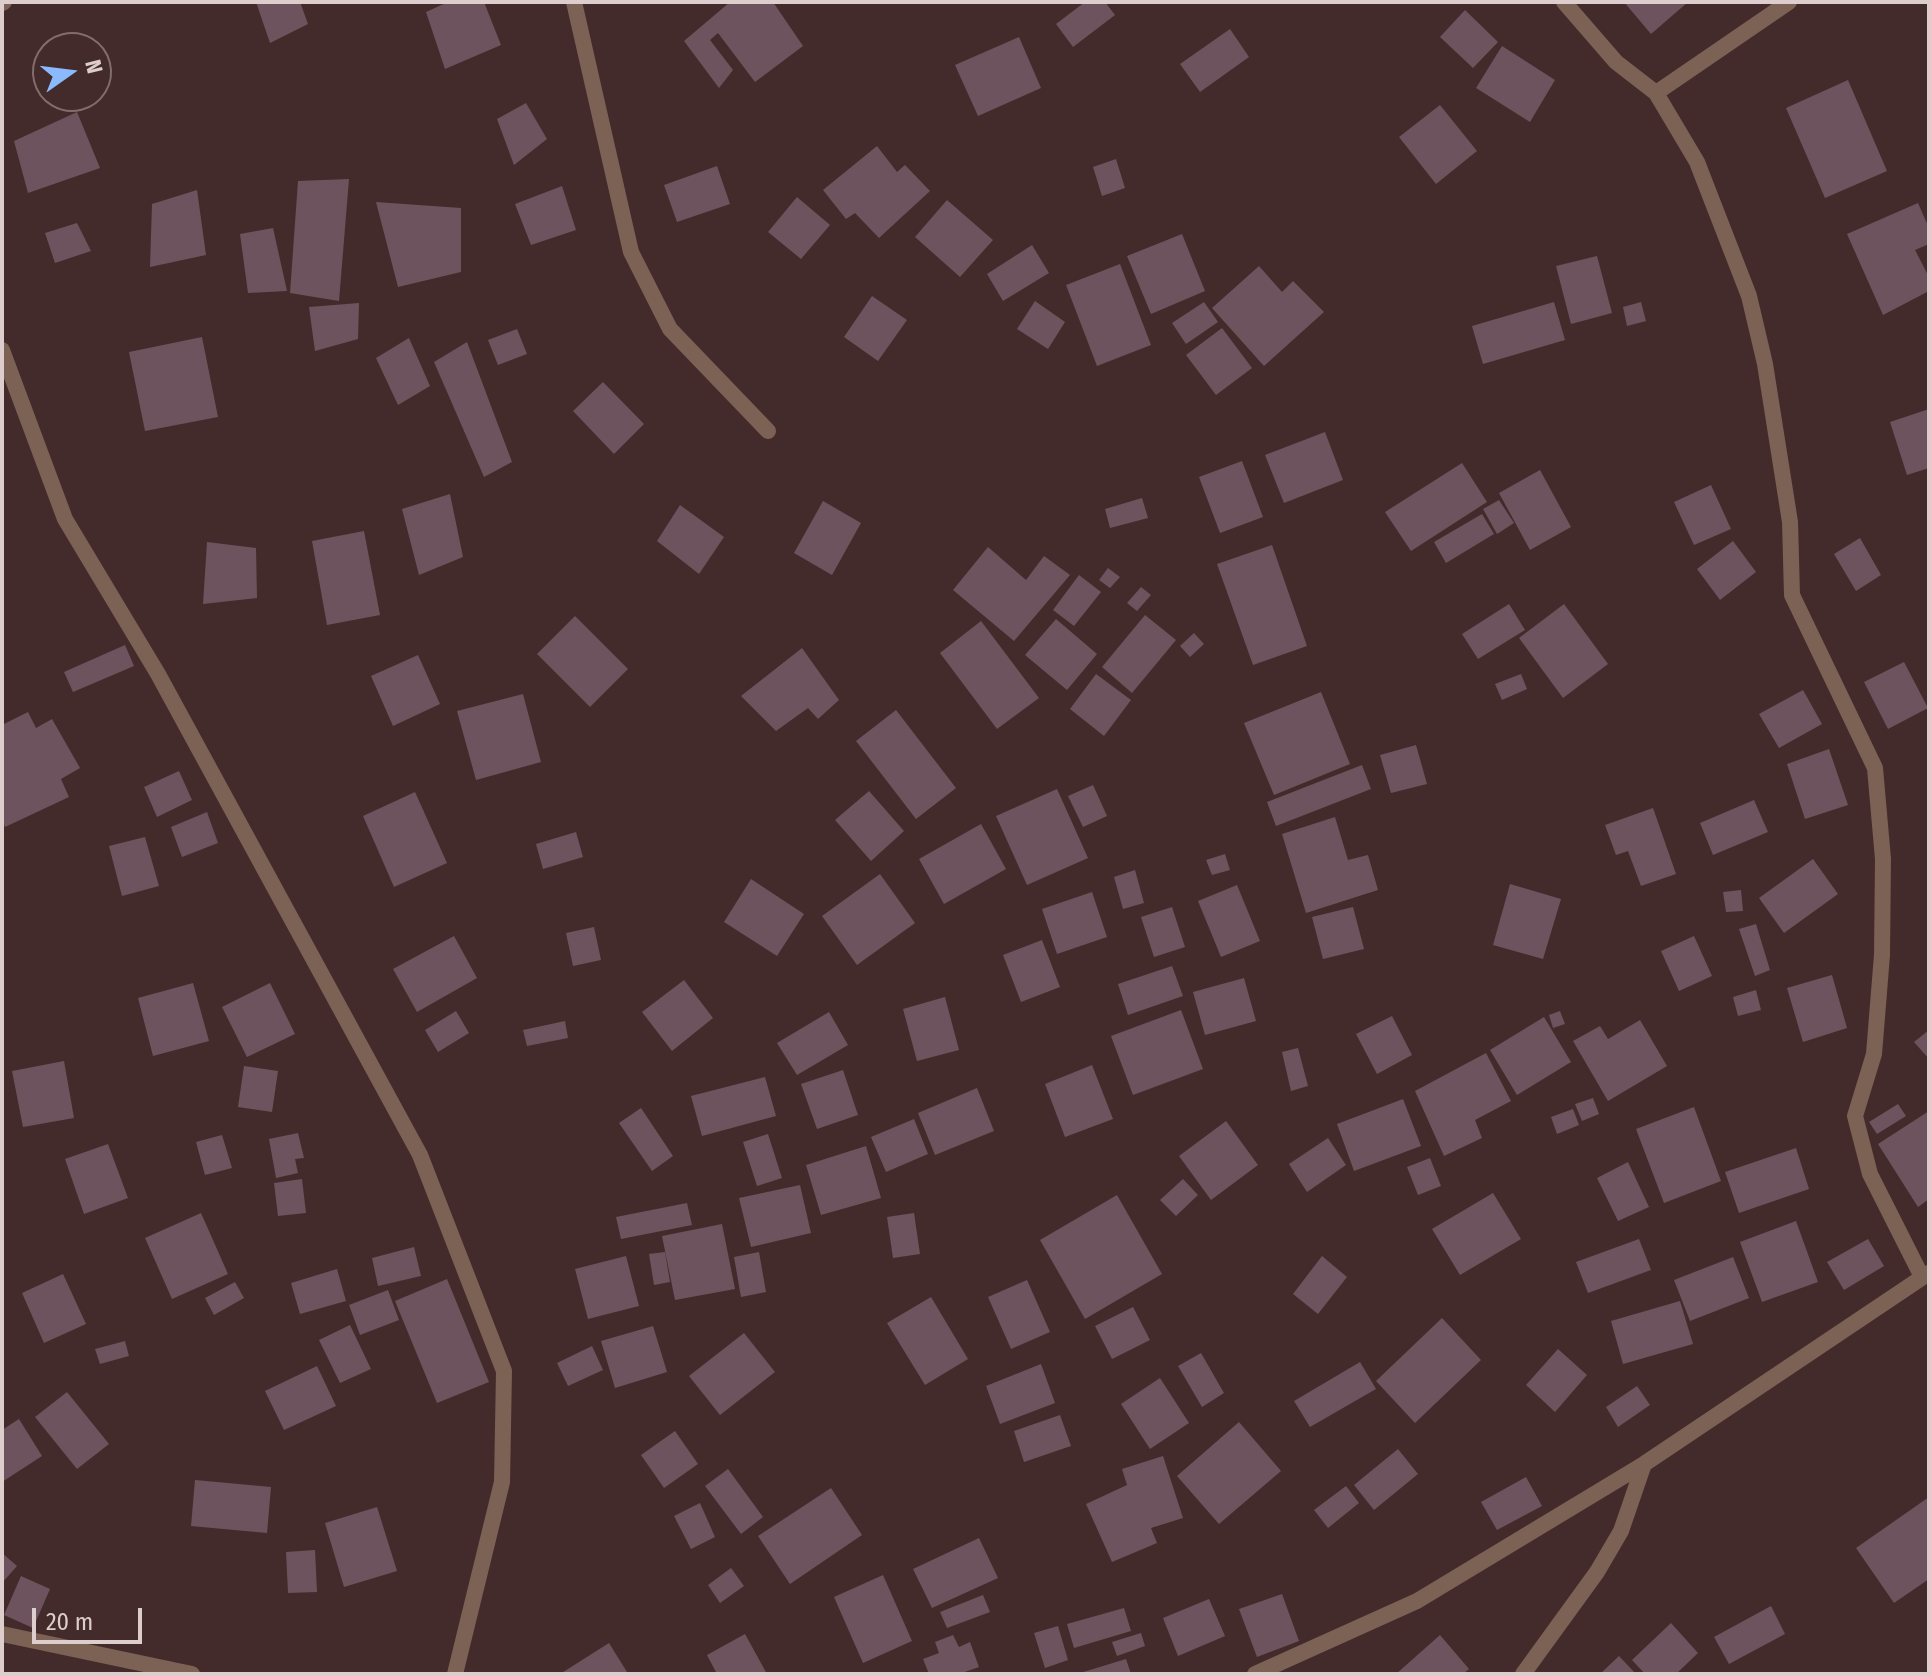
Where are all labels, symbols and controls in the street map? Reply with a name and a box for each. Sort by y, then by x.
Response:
north arrow [32,32,112,112]
text: N [79,57,109,76]
scale bar [36,1592,146,1642]
text: 20 m [46,1608,93,1636]

